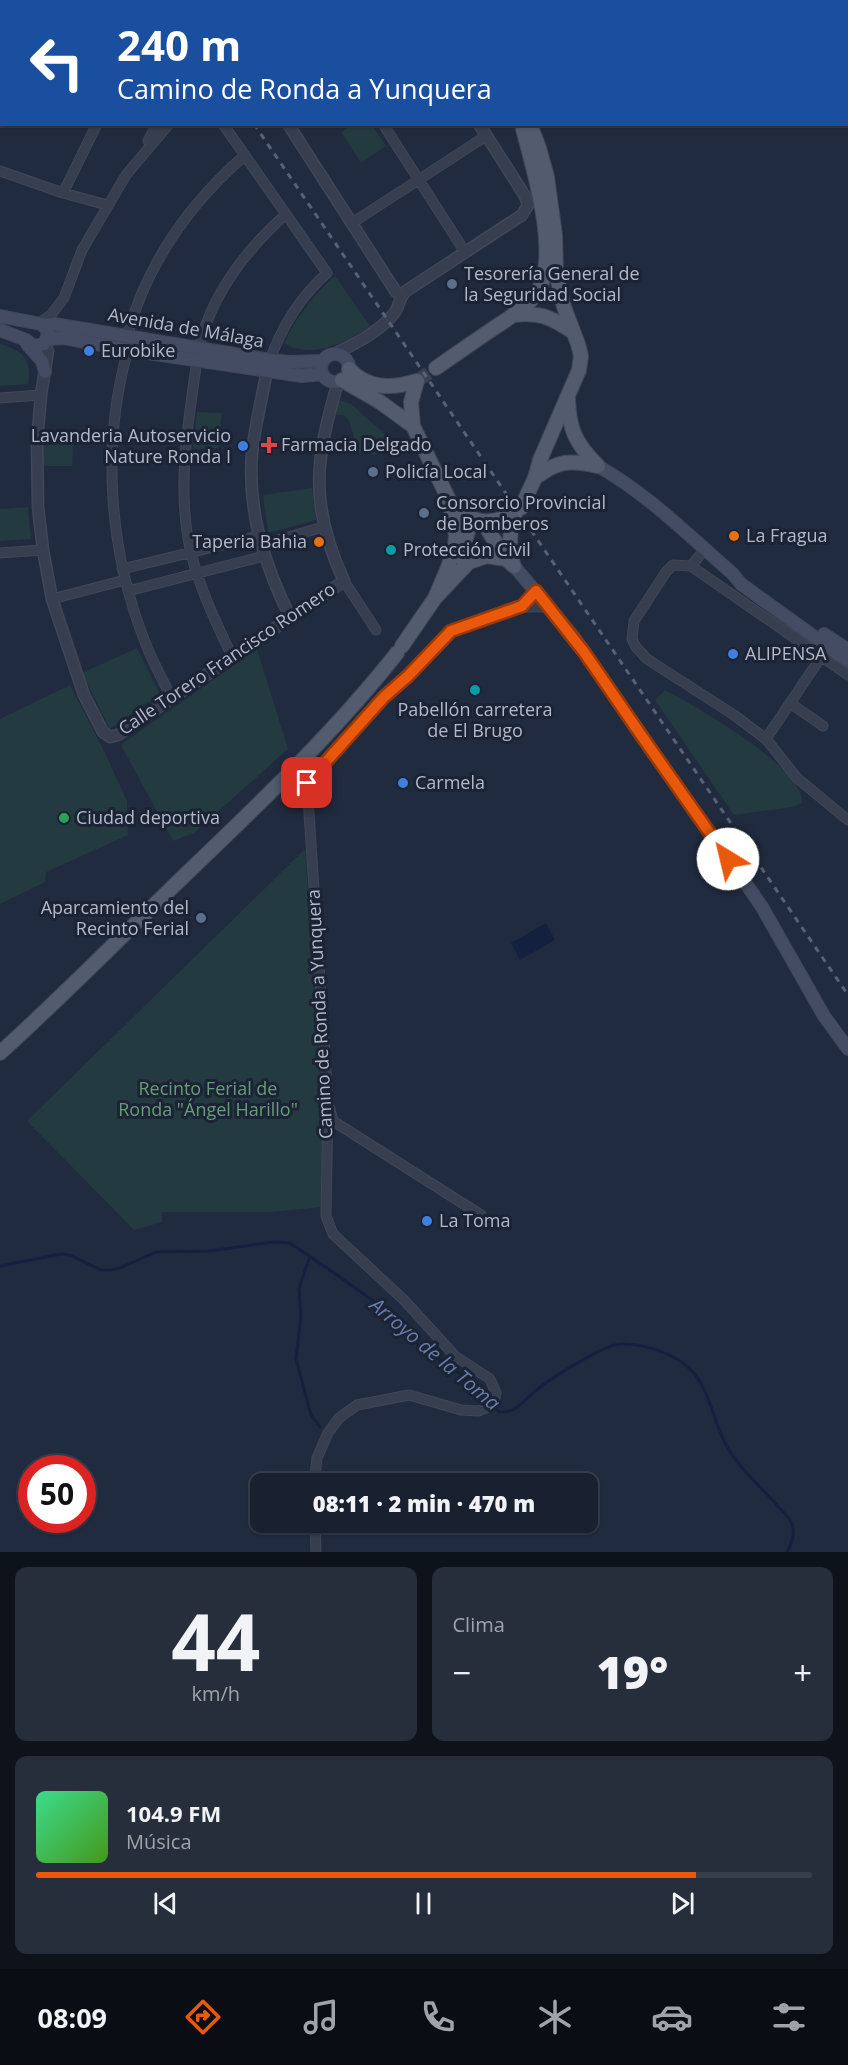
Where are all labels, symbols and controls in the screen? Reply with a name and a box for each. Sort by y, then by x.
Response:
text: 240 m [117,16,241,73]
icon: left [18,24,96,102]
text: Camino de Ronda a Yunquera [117,70,492,107]
place label: Tesorería General de la Seguridad Social [464,261,640,306]
marker: Tesorería General de la Seguridad Social [445,277,459,291]
street label: Avenida de Málaga [106,301,266,353]
place label: Eurobike [101,338,175,362]
marker: Eurobike [82,344,96,358]
place label: Lavanderia Autoservicio Nature Ronda I [31,423,231,468]
place label: Farmacia Delgado [281,432,432,456]
marker: Farmacia Delgado [262,438,276,452]
marker: Lavanderia Autoservicio Nature Ronda I [236,439,250,453]
place label: Policía Local [385,459,487,483]
marker: Policía Local [366,465,380,479]
place label: Consorcio Provincial de Bomberos [436,490,606,535]
marker: Consorcio Provincial de Bomberos [417,506,431,520]
place label: La Fragua [746,523,828,547]
place label: Taperia Bahia [192,529,307,553]
marker: La Fragua [727,529,741,543]
marker: Taperia Bahia [312,535,326,549]
place label: Protección Civil [403,537,531,561]
marker: Protección Civil [384,543,398,557]
street label: Calle Torero Francisco Romero [113,576,340,740]
place label: ALIPENSA [745,641,827,665]
marker: ALIPENSA [726,647,740,661]
marker: Pabellón carretera de El Brugo [468,683,482,697]
place label: Pabellón carretera de El Brugo [398,697,552,742]
pin [281,757,332,808]
icon: arrive [290,766,323,799]
place label: Carmela [415,770,485,794]
marker: Carmela [396,776,410,790]
place label: Ciudad deportiva [76,805,220,829]
marker: Ciudad deportiva [57,811,71,825]
position arrow [696,827,760,891]
street label: Camino de Ronda a Yunquera [300,889,338,1139]
place label: Aparcamiento del Recinto Ferial [41,895,189,940]
marker: Aparcamiento del Recinto Ferial [194,911,208,925]
park label: Recinto Ferial de Ronda "Ángel Harillo" [118,1076,298,1121]
place label: La Toma [439,1208,510,1232]
marker: La Toma [420,1214,434,1228]
water label: Arroyo de la Toma [363,1290,506,1416]
speed limit sign: 50 [18,1455,96,1533]
text: 08:11 · 2 min · 470 m [313,1488,535,1518]
text: 44 [171,1588,260,1694]
text: Clima [453,1611,505,1638]
text: 19° [596,1641,668,1702]
text: − [453,1650,471,1695]
text: + [793,1650,812,1695]
text: km/h [191,1680,240,1707]
text: 104.9 FM [126,1798,221,1828]
text: Música [126,1828,192,1855]
icon: previous [149,1887,182,1920]
icon: pause [407,1887,440,1920]
icon: next [666,1887,699,1920]
icon: directions [182,1996,224,2038]
icon: music [300,1996,342,2038]
icon: phone [417,1996,459,2038]
icon: climate [534,1996,576,2038]
icon: car [651,1996,693,2038]
icon: filters [768,1996,810,2038]
text: 08:09 [38,1999,107,2036]

